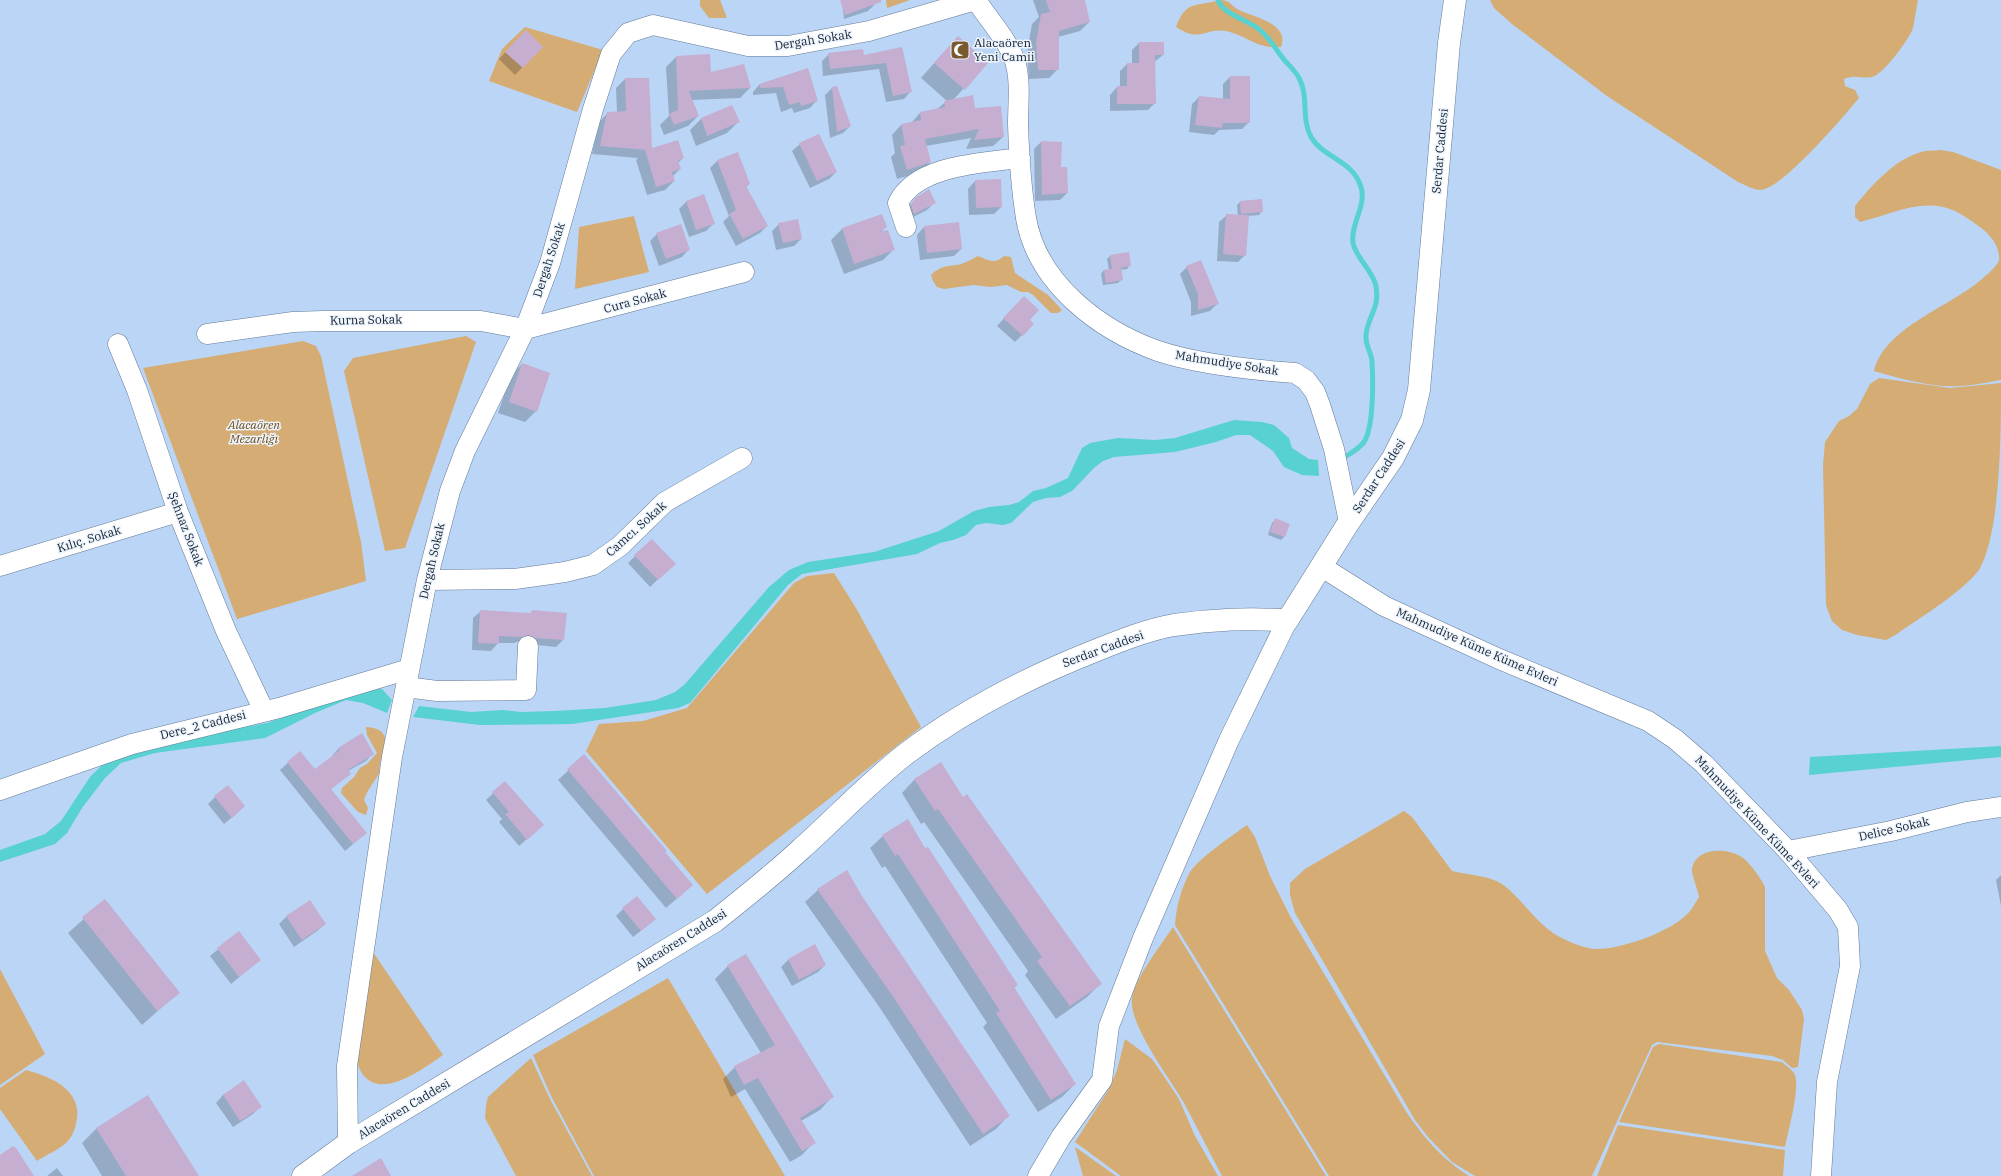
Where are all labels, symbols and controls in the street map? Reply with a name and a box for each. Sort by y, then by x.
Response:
street label: Dergah Sokak [773,26,853,53]
place label: Alacaören Yeni Camii [974,35,1035,64]
mosque icon: Alacaören Yeni Camii [949,39,971,61]
street label: Serdar Caddesi [1428,107,1451,194]
street label: Dergah Sokak [529,220,568,299]
street label: Cura Sokak [602,285,668,316]
street label: Kurna Sokak [330,311,402,328]
street label: Mahmudiye Sokak [1174,347,1280,378]
park label: Alacaören Mezarlığı [227,417,280,446]
street label: Serdar Caddesi [1349,436,1408,516]
street label: Şehnaz Sokak [165,490,208,568]
street label: Camcı. Sokak [602,498,669,560]
street label: Dergah Sokak [415,521,448,601]
street label: Kılıç. Sokak [55,522,123,555]
street label: Mahmudiye Küme Küme Evleri [1394,604,1561,689]
street label: Serdar Caddesi [1060,627,1146,670]
street label: Dere_2 Caddesi [158,707,248,742]
street label: Mahmudiye Küme Küme Evleri [1692,752,1823,891]
street label: Delice Sokak [1857,813,1931,844]
street label: Alacaören Caddesi [632,905,729,974]
street label: Alacaören Caddesi [355,1075,453,1142]

